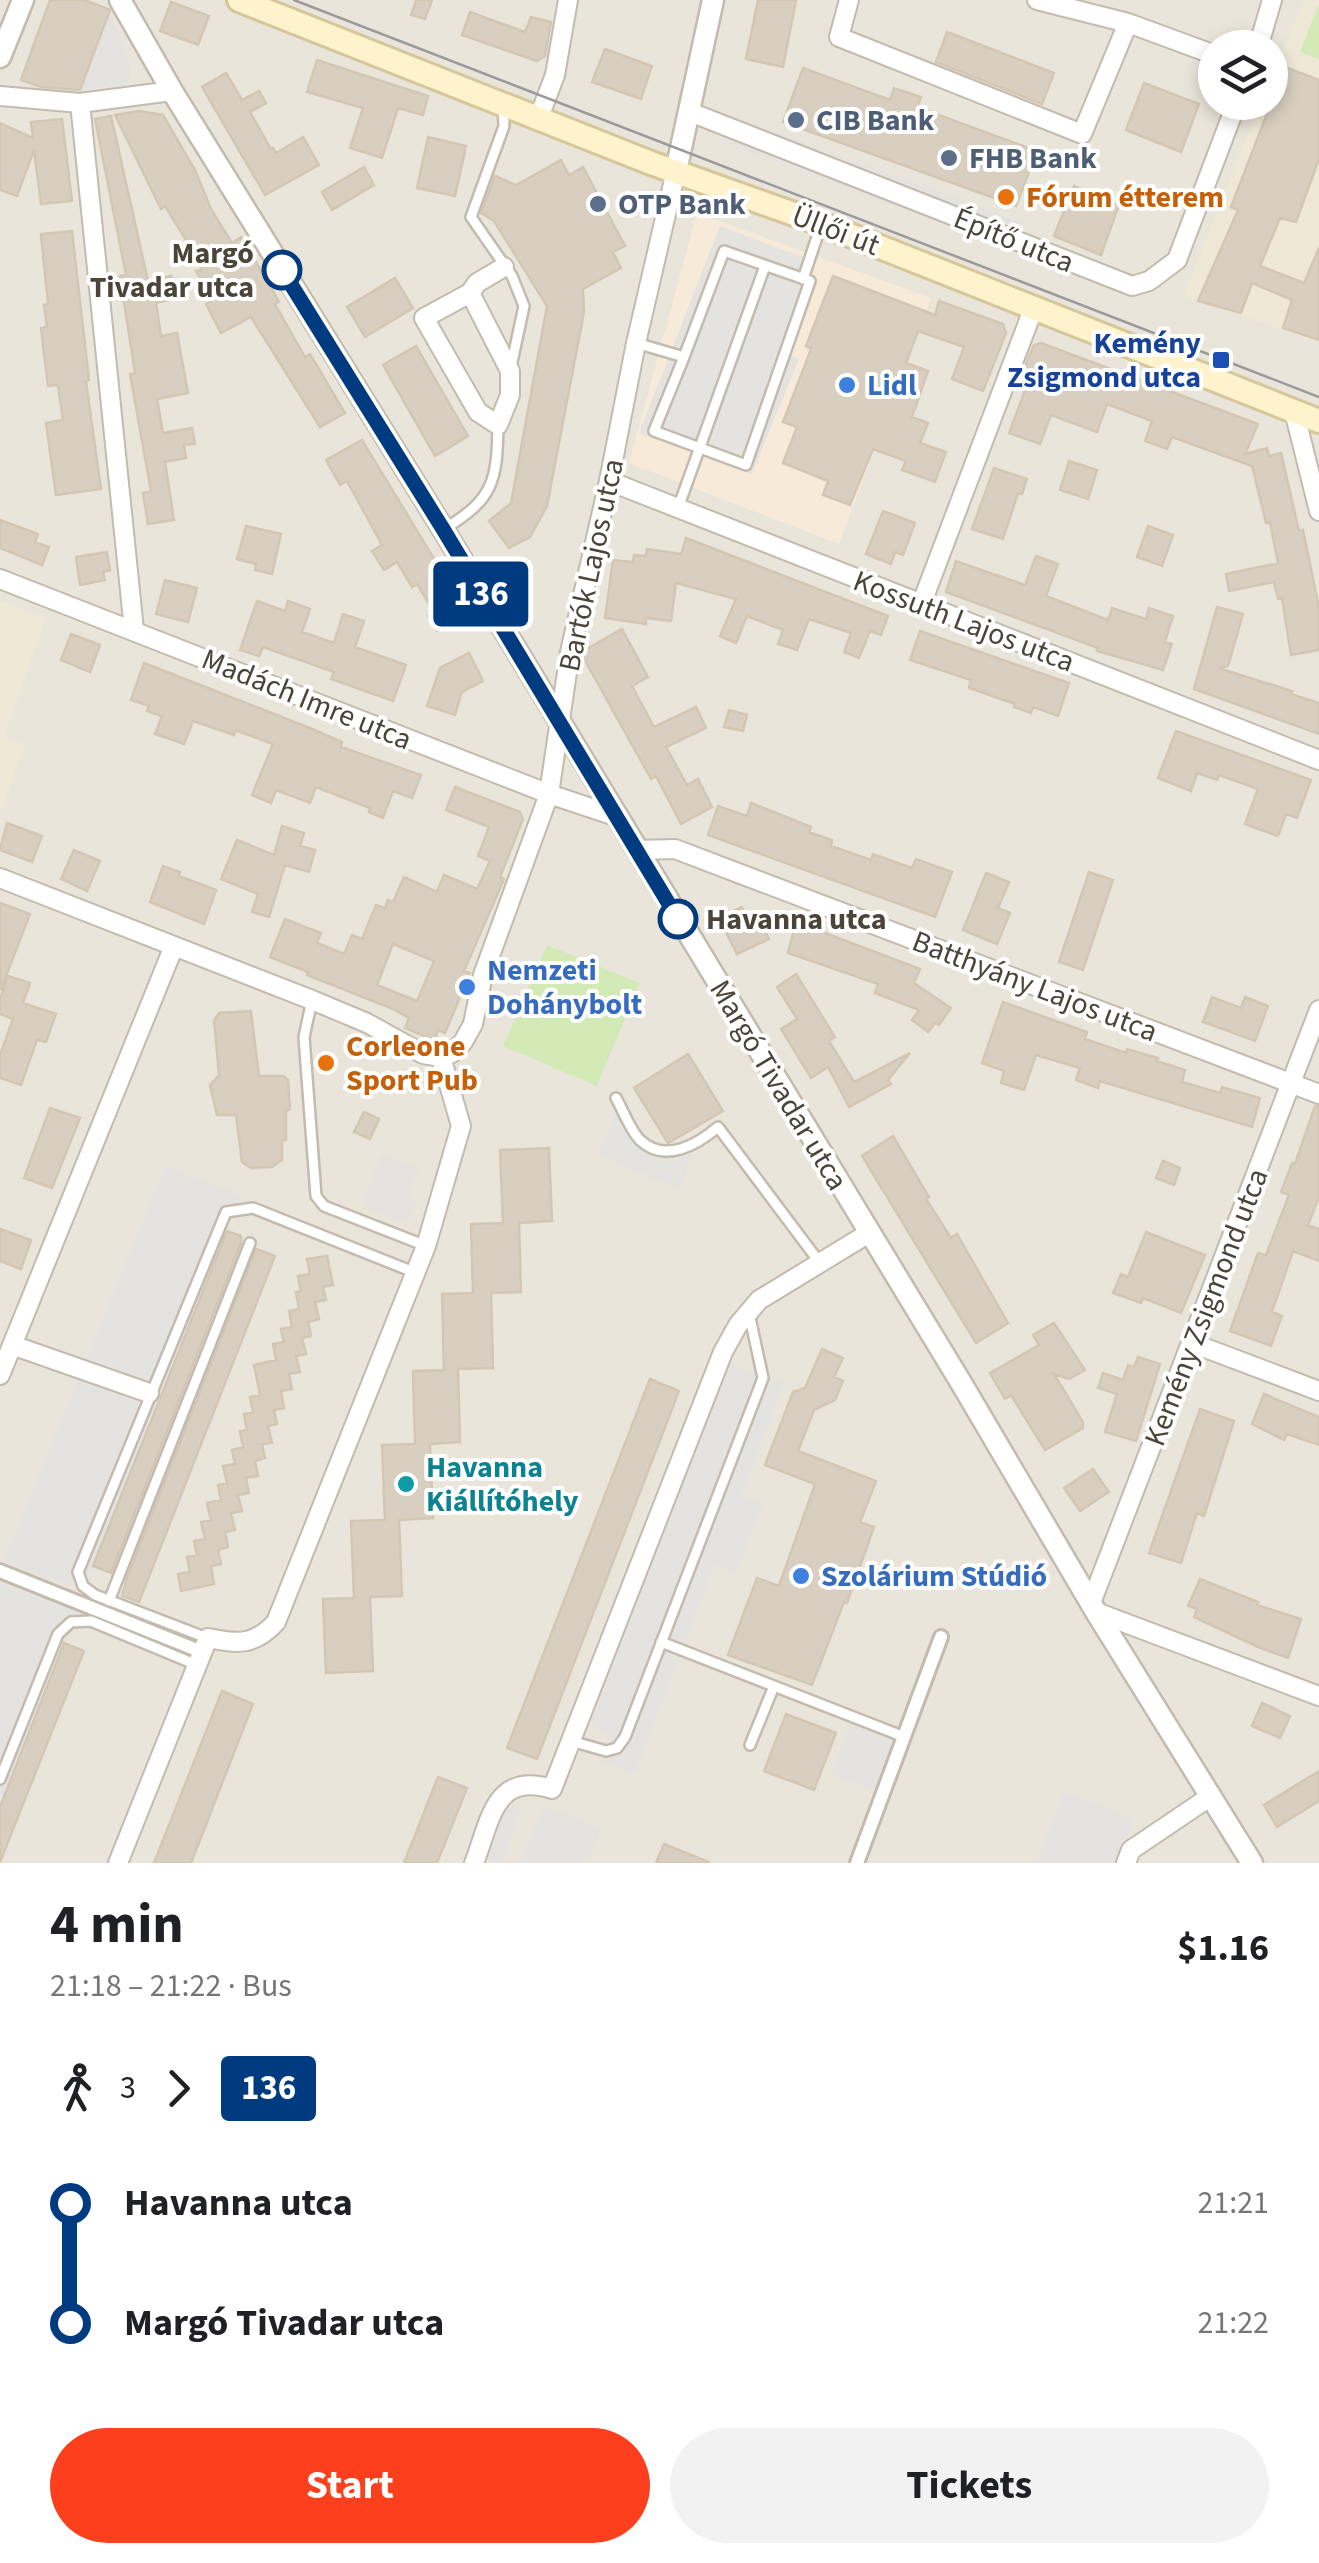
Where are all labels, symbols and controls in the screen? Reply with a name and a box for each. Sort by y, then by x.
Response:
map controls [1198,30,1288,120]
button: layers [1198,30,1288,120]
place label: CIB Bank [816,99,935,142]
marker: CIB Bank [785,109,807,131]
place label: FHB Bank [969,137,1097,180]
marker: FHB Bank [938,147,960,169]
place label: Fórum étterem [1026,176,1224,219]
place label: OTP Bank [618,183,746,226]
marker: Fórum étterem [995,186,1017,208]
marker: OTP Bank [587,193,609,215]
street label: Üllői út [786,194,886,267]
street label: Építő utca [947,197,1080,284]
place label: Margó Tivadar utca [90,232,254,309]
marker: Margó Tivadar utca [263,251,301,289]
place label: Kemény Zsigmond utca [1007,322,1201,399]
marker: Kemény Zsigmond utca [1210,349,1232,371]
place label: Lidl [867,364,917,407]
marker: Lidl [836,374,858,396]
street label: Bartók Lajos utca [548,455,635,675]
street label: Kossuth Lajos utca [847,560,1081,683]
line badge: 136 [424,562,538,626]
text: 136 [453,569,509,619]
street label: Madách Imre utca [195,638,418,761]
place label: Havanna utca [706,898,887,941]
marker: Havanna utca [659,900,697,938]
street label: Batthyány Lajos utca [906,920,1164,1053]
place label: Nemzeti Dohánybolt [487,949,643,1026]
street label: Margó Tivadar utca [699,972,858,1199]
marker: Nemzeti Dohánybolt [456,976,478,998]
place label: Corleone Sport Pub [346,1025,478,1102]
marker: Corleone Sport Pub [315,1052,337,1074]
street label: Kemény Zsigmond utca [1134,1162,1279,1452]
place label: Havanna Kiállítóhely [426,1446,579,1523]
marker: Havanna Kiállítóhely [395,1473,417,1495]
place label: Szolárium Stúdió [821,1555,1047,1598]
marker: Szolárium Stúdió [790,1565,812,1587]
text: 4 min [50,1886,184,1964]
text: $1.16 [1177,1921,1269,1975]
text: 21:18 – 21:22 · Bus [50,1963,292,2009]
icon: walk [50,2061,105,2116]
icon: forward [151,2061,206,2116]
text: 136 [241,2063,296,2113]
text: 3 [120,2065,136,2111]
text: Havanna utca [124,2176,353,2230]
text: 21:21 [1197,2180,1269,2226]
text: Margó Tivadar utca [124,2296,444,2350]
text: 21:22 [1197,2300,1269,2346]
button: Start [50,2428,650,2543]
button: Tickets [670,2428,1269,2543]

